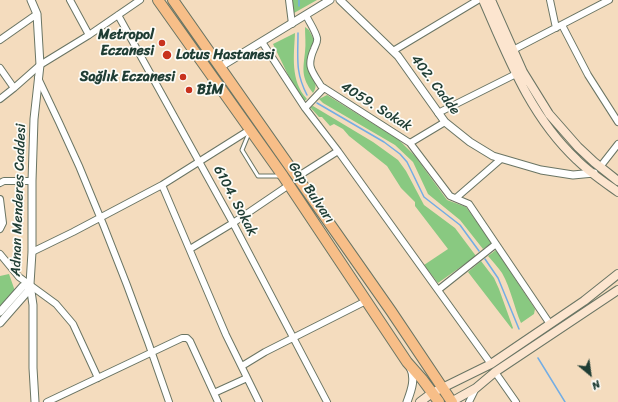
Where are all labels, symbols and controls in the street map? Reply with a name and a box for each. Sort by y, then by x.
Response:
place label: Metropol Eczanesi [98,27,154,60]
marker: Metropol Eczanesi [157,38,167,48]
place label: Lotus Hastanesi [176,47,274,63]
marker: Lotus Hastanesi [161,49,173,61]
street label: 402. Cadde [407,51,463,119]
place label: Sağlık Eczanesi [80,69,175,85]
marker: Sağlık Eczanesi [178,72,188,82]
street label: 4059. Sokak [337,79,415,135]
place label: BİM [197,82,223,98]
marker: BİM [184,85,194,95]
street label: Adnan Menderes Caddesi [8,123,30,277]
street label: Gap Bulvarı [284,159,338,227]
street label: 6104. Sokak [209,163,261,239]
north arrow [570,354,610,394]
text: N [588,375,604,395]

